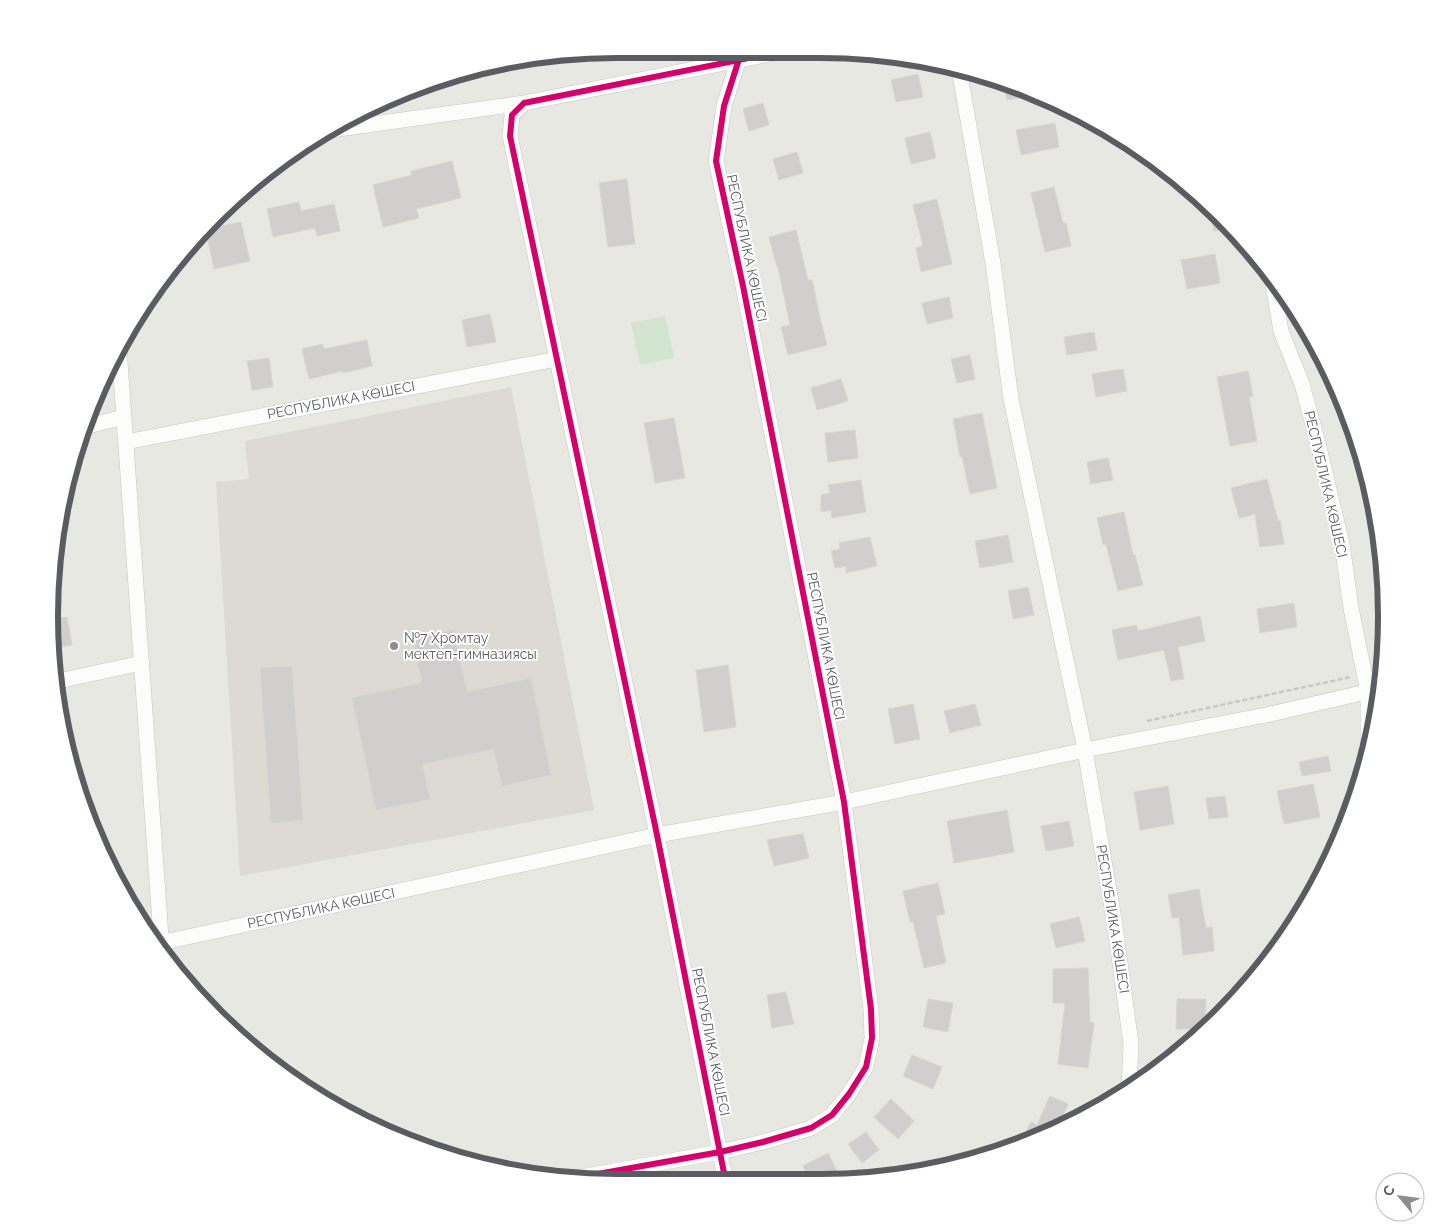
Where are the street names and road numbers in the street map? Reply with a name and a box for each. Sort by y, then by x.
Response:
street label: РЕСПУБЛИКА КӨШЕСІ [724,173,770,323]
street label: РЕСПУБЛИКА КӨШЕСІ [266,378,416,422]
street label: РЕСПУБЛИКА КӨШЕСІ [1301,409,1351,559]
street label: РЕСПУБЛИКА КӨШЕСІ [804,571,848,721]
street label: РЕСПУБЛИКА КӨШЕСІ [1093,844,1133,994]
street label: РЕСПУБЛИКА КӨШЕСІ [246,885,396,931]
street label: РЕСПУБЛИКА КӨШЕСІ [689,967,733,1117]

